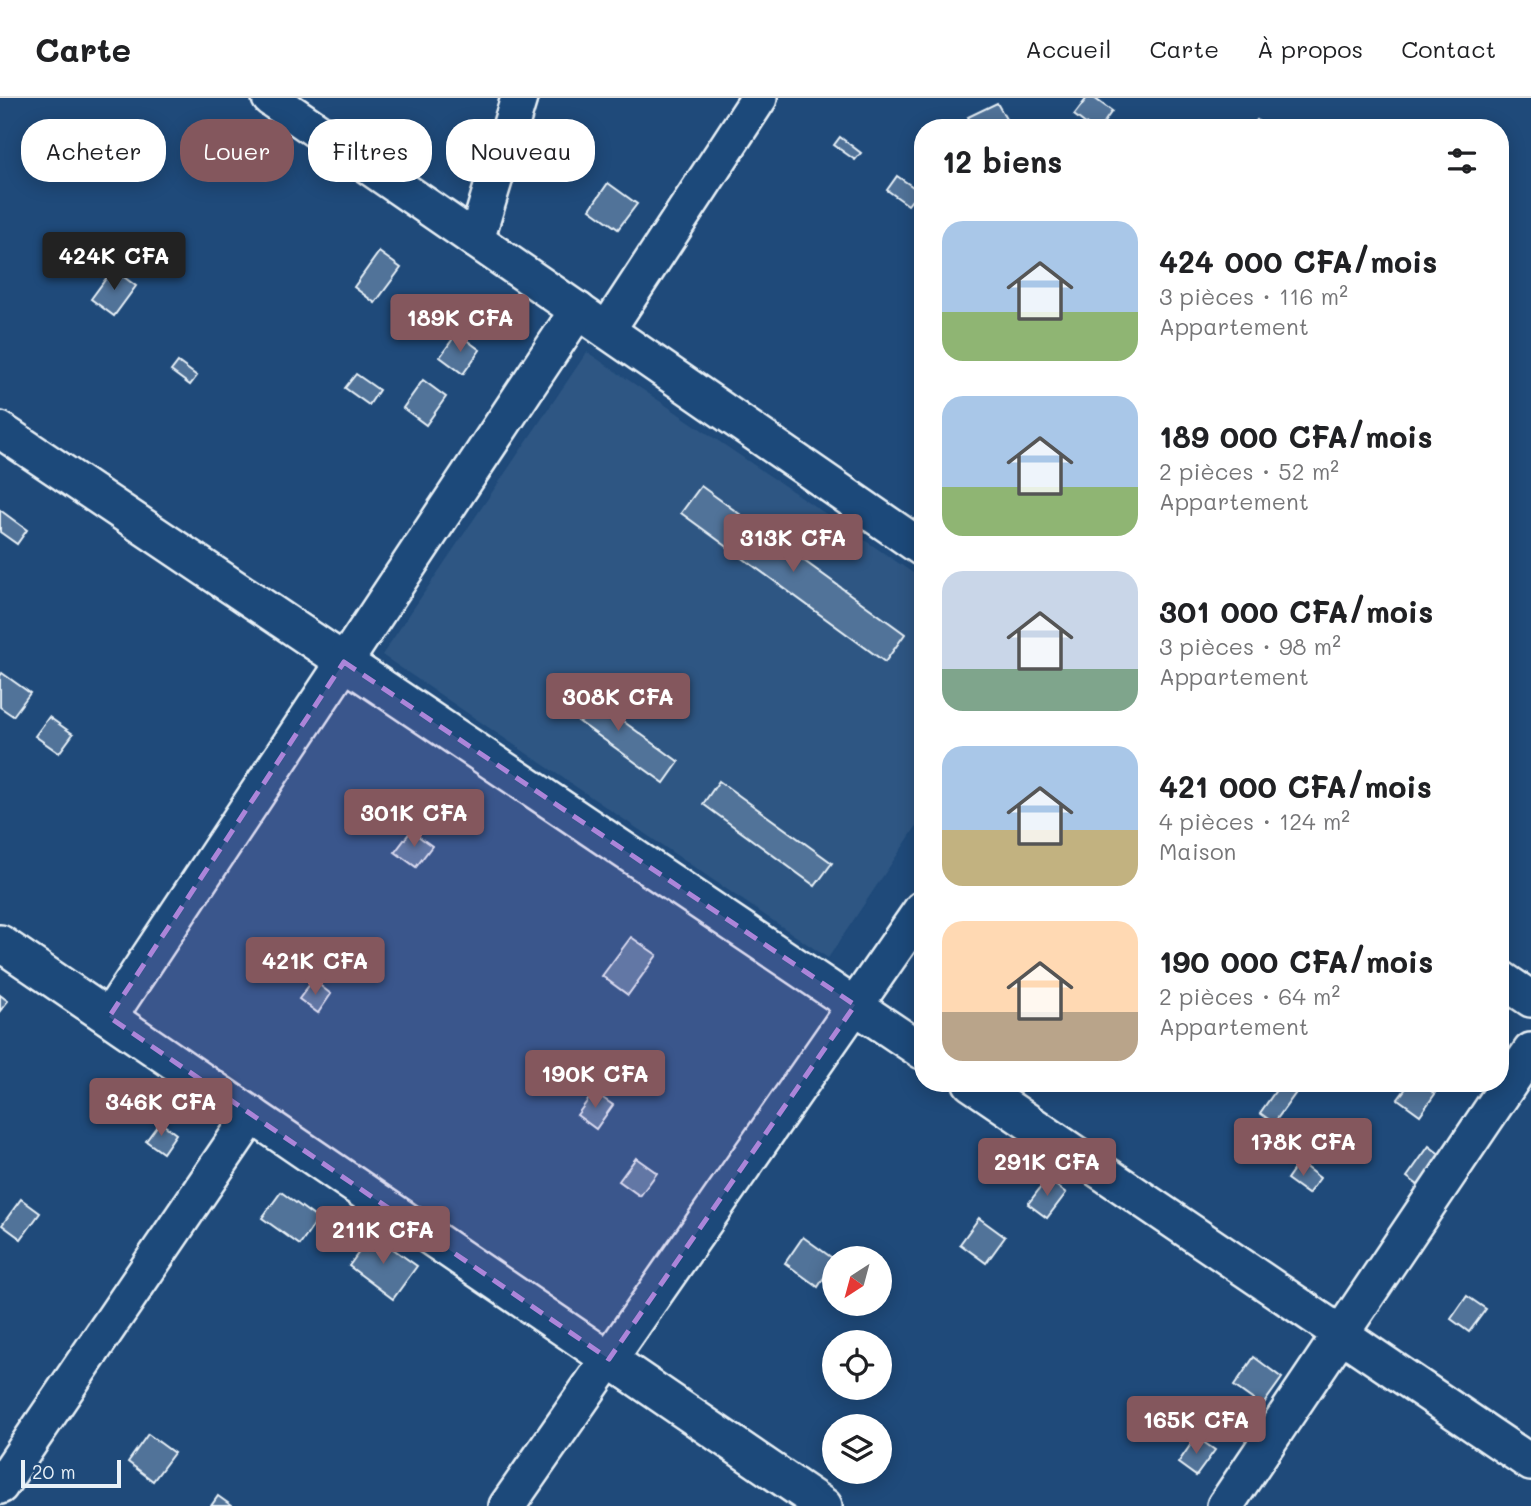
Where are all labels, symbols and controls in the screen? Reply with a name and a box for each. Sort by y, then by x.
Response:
text: Carte [35,27,131,70]
text: Accueil [1025,33,1111,64]
text: Carte [1149,33,1219,64]
text: À propos [1257,33,1363,64]
text: Contact [1401,33,1496,64]
chip: Acheter [21,119,166,182]
chip: Louer [180,119,294,182]
chip: Filtres [308,119,432,182]
chip: Nouveau [446,119,595,182]
text: 12 biens [942,141,1062,181]
icon: filters [1443,142,1481,180]
pin: 424K CFA [42,232,186,292]
text: 424K CFA [59,240,169,270]
text: 424 000 CFA/mois [1159,241,1438,281]
icon: home [998,249,1082,333]
text: 3 pièces · 116 m² [1159,281,1348,311]
pin: 189K CFA [388,294,532,354]
text: 189K CFA [406,302,514,332]
text: Appartement [1159,311,1309,341]
text: 189 000 CFA/mois [1159,416,1433,456]
icon: home [998,424,1082,508]
text: 2 pièces · 52 m² [1159,456,1339,486]
text: Appartement [1159,486,1309,516]
pin: 313K CFA [721,514,865,574]
text: 313K CFA [740,522,846,552]
text: 301 000 CFA/mois [1159,591,1433,631]
icon: home [998,599,1082,683]
text: 3 pièces · 98 m² [1159,631,1341,661]
text: Appartement [1159,661,1309,691]
pin: 308K CFA [546,674,690,733]
text: 308K CFA [562,681,674,711]
text: 421 000 CFA/mois [1159,766,1432,806]
icon: home [998,774,1082,858]
pin: 301K CFA [342,790,486,849]
text: 301K CFA [360,797,468,827]
text: 4 pièces · 124 m² [1159,806,1350,836]
text: Maison [1159,836,1236,866]
pin: 421K CFA [243,937,387,997]
text: 190 000 CFA/mois [1159,941,1433,981]
text: 421K CFA [262,945,368,975]
icon: home [998,949,1082,1033]
text: 2 pièces · 64 m² [1159,981,1340,1011]
text: Appartement [1159,1011,1309,1041]
pin: 190K CFA [523,1051,667,1110]
text: 190K CFA [541,1058,649,1088]
pin: 346K CFA [89,1079,233,1138]
text: 346K CFA [105,1086,217,1116]
pin: 178K CFA [1231,1118,1375,1178]
text: 178K CFA [1250,1126,1356,1156]
pin: 291K CFA [975,1138,1119,1198]
text: 291K CFA [994,1146,1100,1176]
pin: 211K CFA [311,1206,455,1266]
text: 211K CFA [332,1214,434,1244]
north arrow [822,1246,892,1316]
map controls [822,1246,892,1484]
button: locate [822,1330,892,1400]
pin: 165K CFA [1124,1396,1268,1456]
text: 165K CFA [1143,1404,1249,1434]
button: layers [822,1414,892,1484]
scale bar [21,1457,121,1489]
text: 20 m [32,1459,76,1484]

